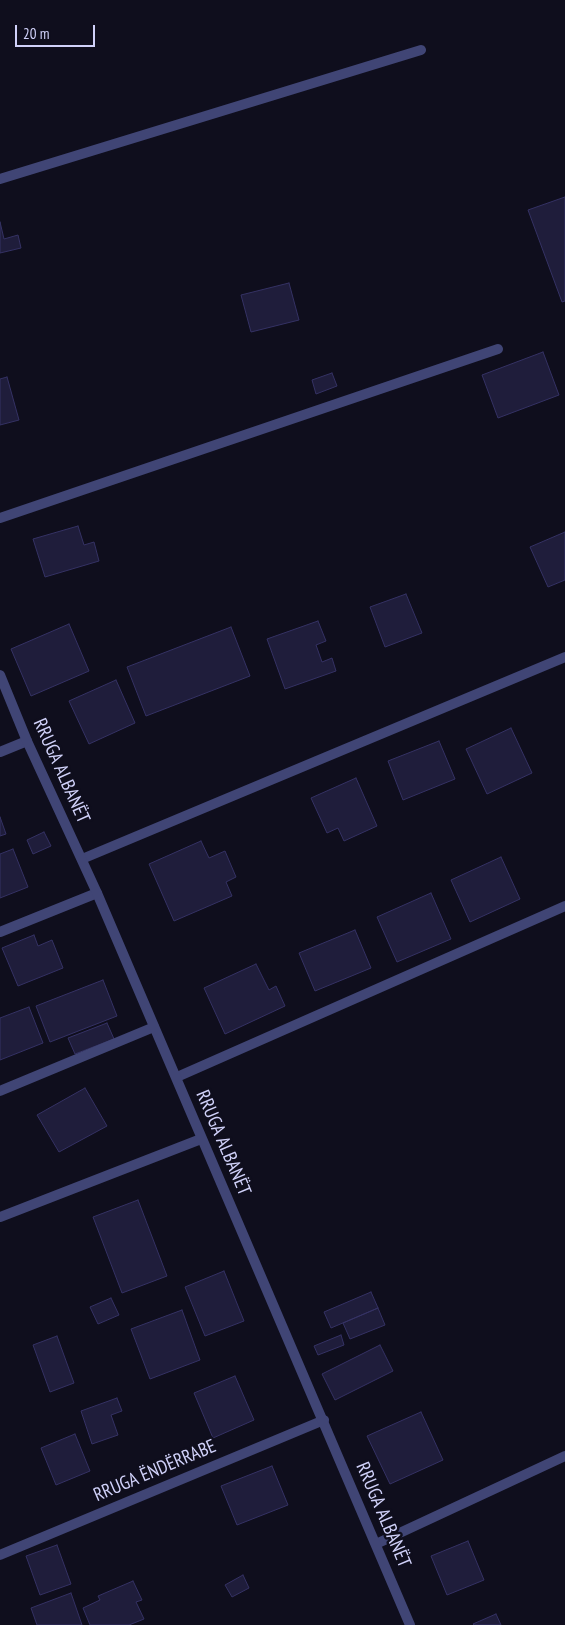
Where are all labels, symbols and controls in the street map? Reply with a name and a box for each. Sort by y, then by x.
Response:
scale bar [18,15,98,47]
text: 20 m [23,24,49,43]
street label: RRUGA ALBANËT [28,715,94,827]
street label: RRUGA ALBANËT [191,1087,255,1199]
street label: RRUGA ËNDËRRABE [90,1435,220,1507]
street label: RRUGA ALBANËT [351,1459,415,1571]

